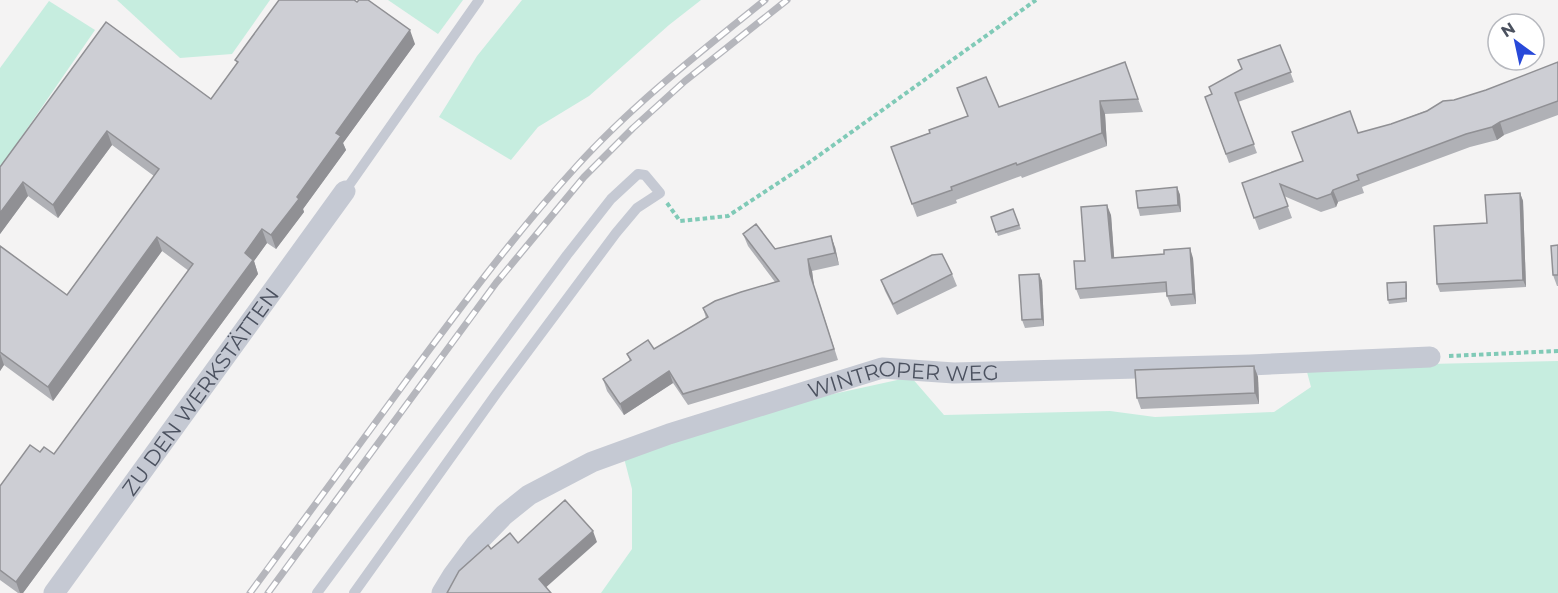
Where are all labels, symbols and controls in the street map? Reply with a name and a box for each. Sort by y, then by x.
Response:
north arrow [1486,12,1546,72]
text: N [1498,18,1519,41]
street label: ZU DEN WERKSTÄTTEN [116,282,284,500]
street label: WINTROPER WEG [805,355,999,403]

